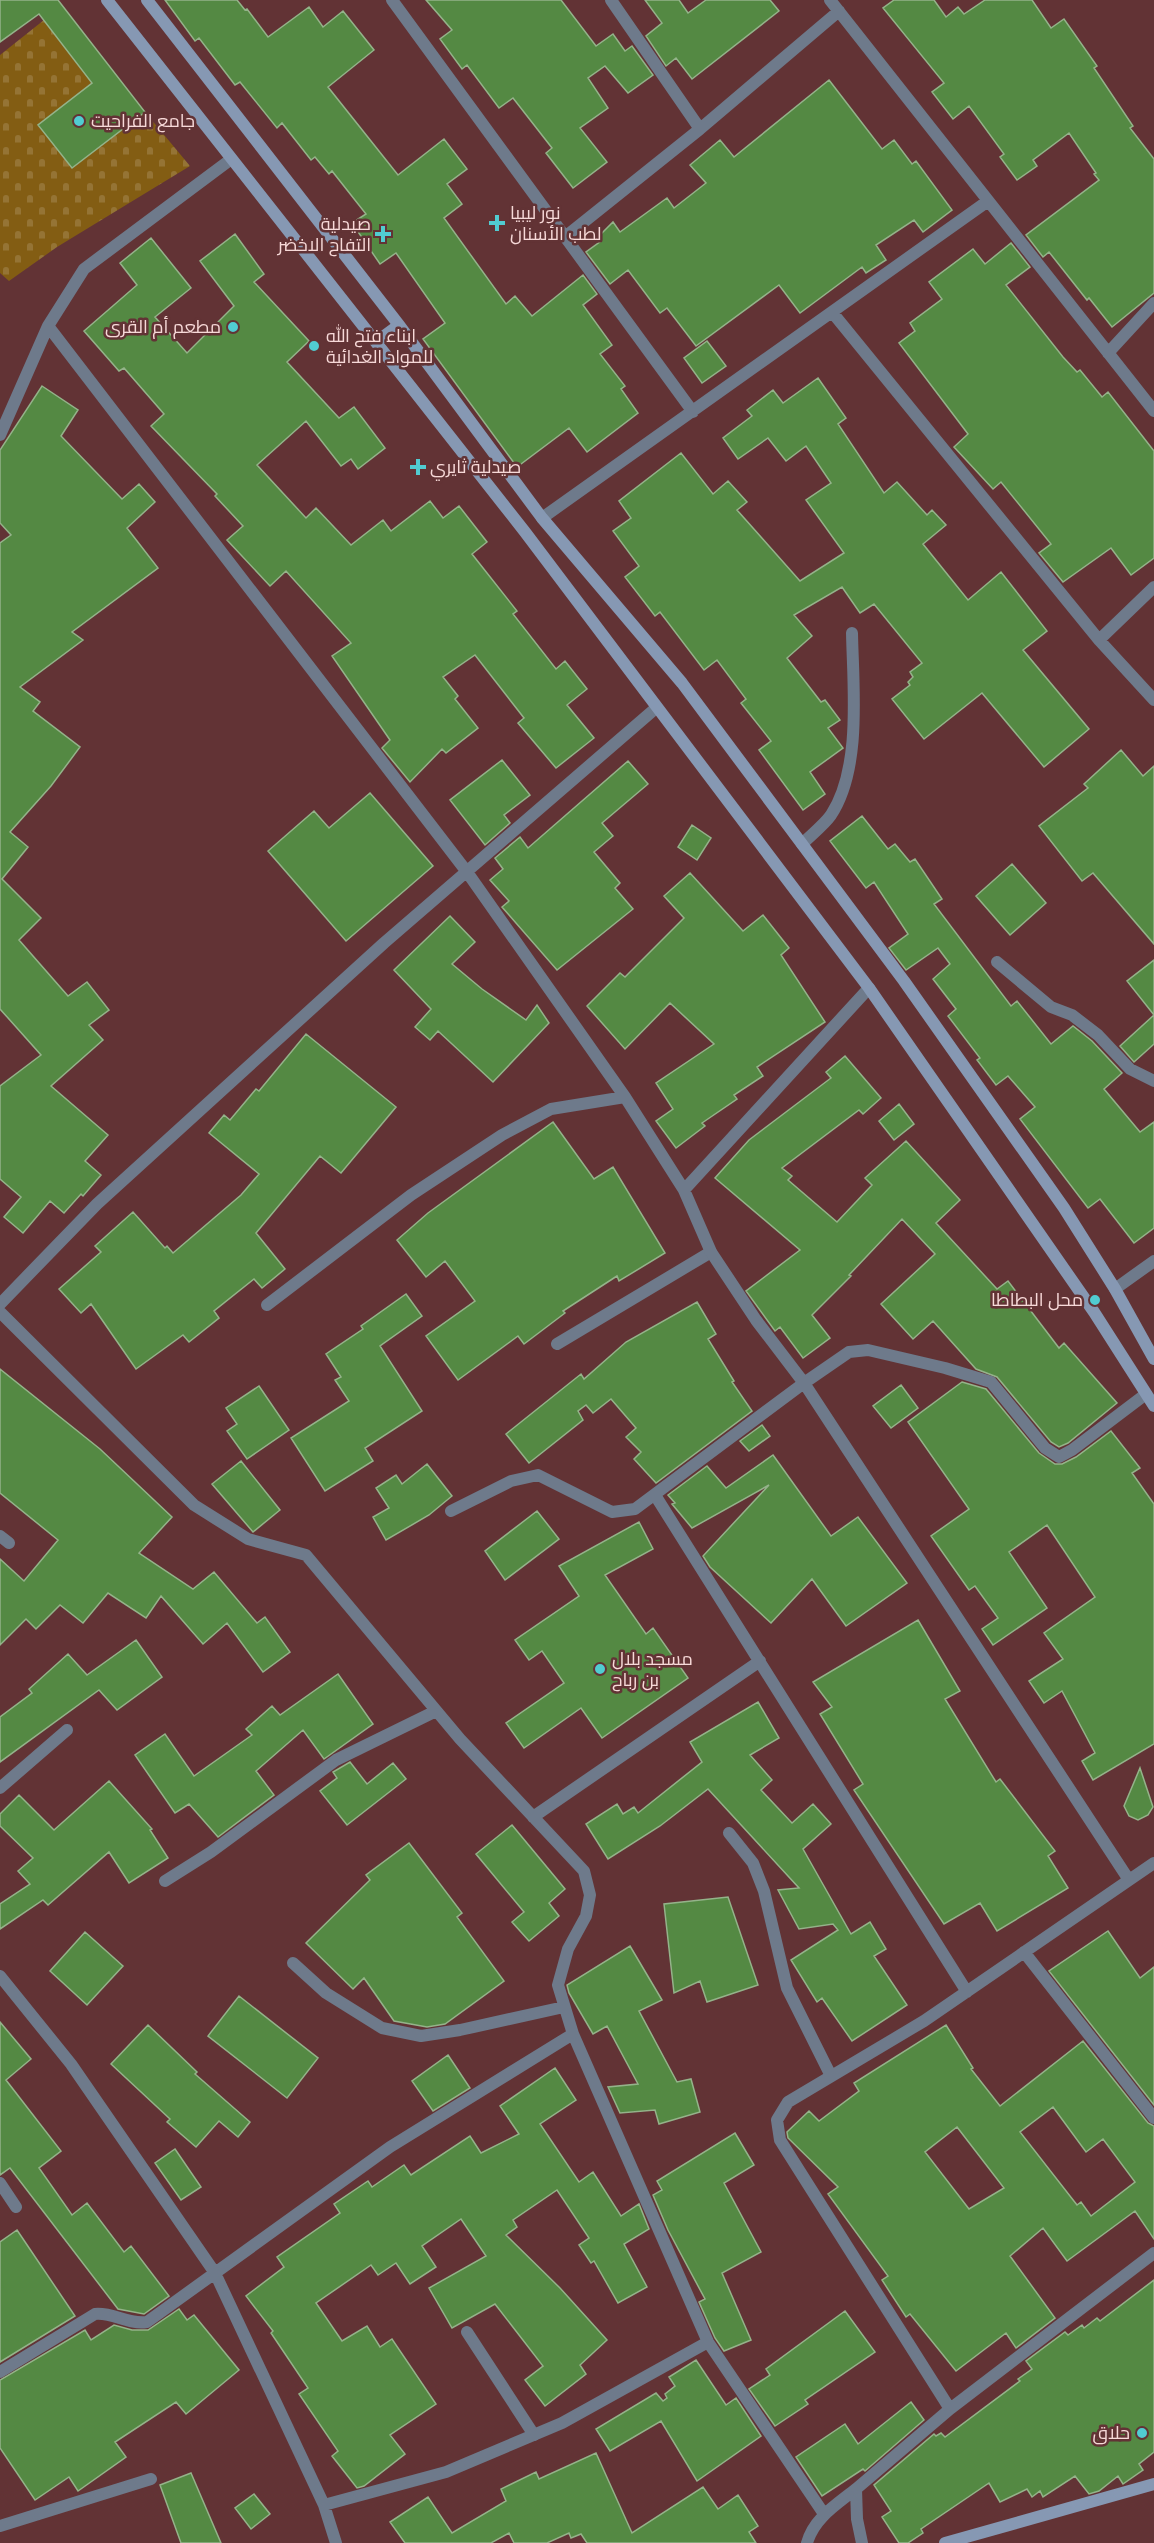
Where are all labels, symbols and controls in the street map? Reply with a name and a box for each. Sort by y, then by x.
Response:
place label: جامع الفراحيت [91,110,195,133]
marker: جامع الفراحيت [72,114,86,128]
place label: نور ليبيا لطب الأسنان [510,202,601,245]
place label: صيدلية التفاح الاخضر [277,213,371,257]
marker: نور ليبيا لطب الأسنان [488,214,506,232]
marker: صيدلية التفاح الاخضر [376,227,390,241]
place label: مطعم أم القرى [105,316,221,339]
marker: مطعم أم القرى [226,320,240,334]
place label: ابناء فتح الله للمواد الغدائية [326,324,433,368]
marker: ابناء فتح الله للمواد الغدائية [307,339,321,353]
place label: صيدلية ثايري [430,456,521,481]
marker: صيدلية ثايري [411,460,425,474]
place label: محل البطاطا [991,1289,1083,1311]
marker: محل البطاطا [1088,1293,1102,1307]
place label: مسجد بلال بن رباح [612,1648,693,1692]
marker: مسجد بلال بن رباح [593,1662,607,1676]
place label: حلاق [1092,2422,1130,2445]
marker: حلاق [1135,2426,1149,2440]

